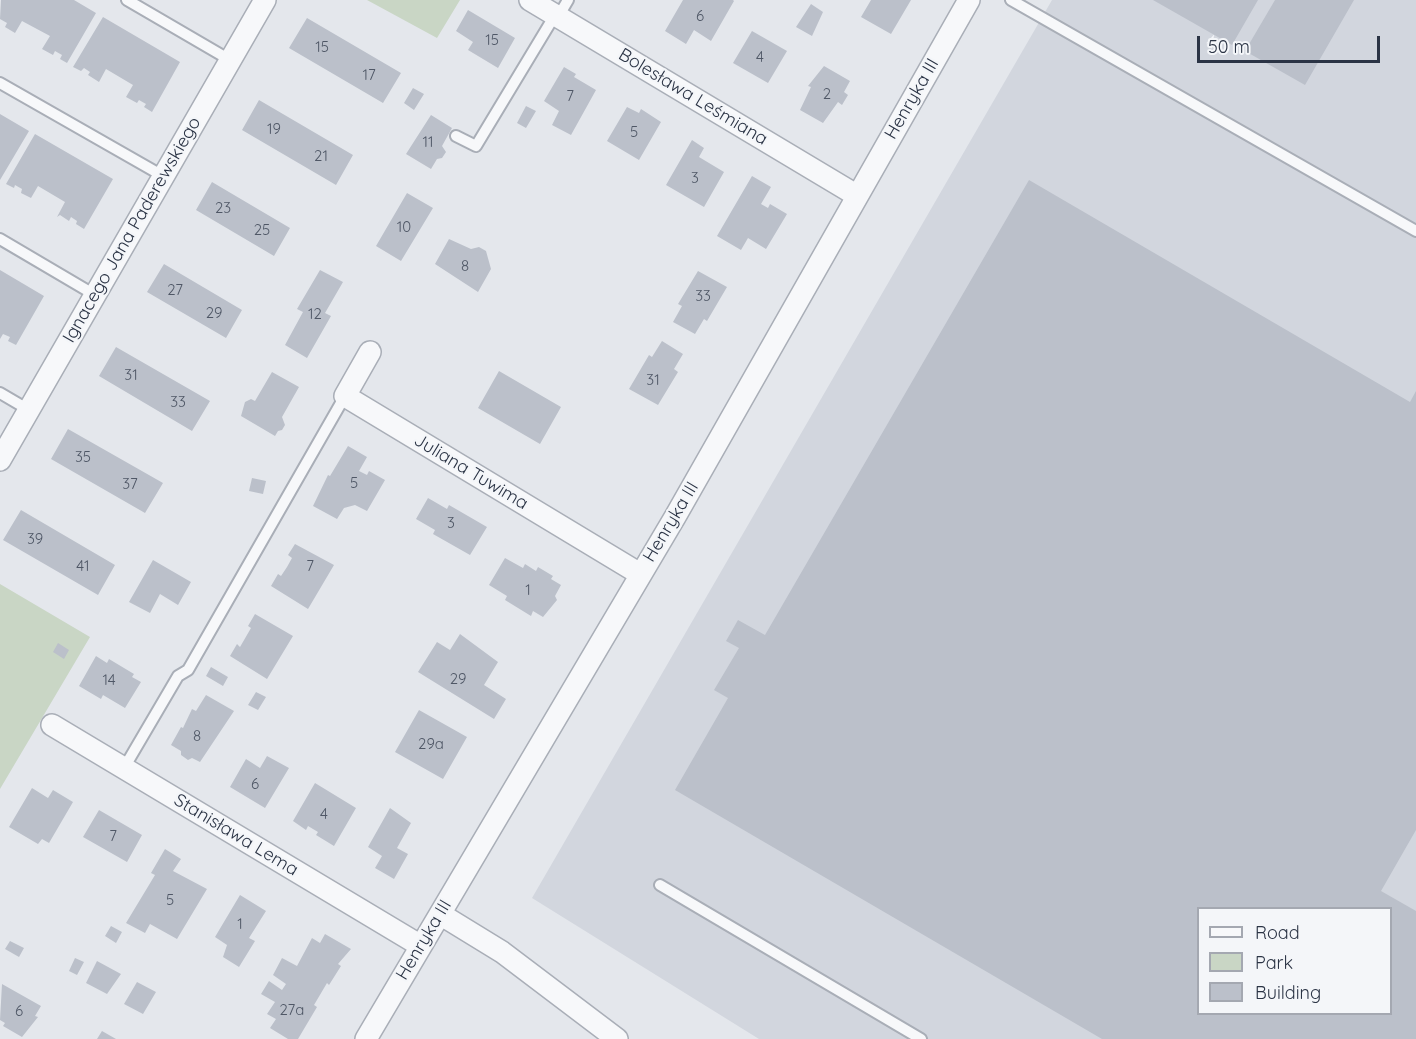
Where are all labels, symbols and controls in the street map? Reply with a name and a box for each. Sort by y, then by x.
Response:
house number: 6 [696,7,704,25]
scale bar [1200,24,1383,62]
house number: 15 [485,31,499,49]
text: 50 m [1208,35,1250,58]
house number: 15 [315,38,329,56]
street label: Bolesława Leśmiana [614,44,772,150]
house number: 4 [756,48,764,66]
street label: Henryka III [880,55,944,143]
house number: 17 [362,66,376,84]
house number: 2 [823,85,831,103]
house number: 7 [566,87,574,105]
street label: Ignacego Jana Paderewskiego [58,113,206,347]
house number: 19 [267,120,281,138]
house number: 5 [630,123,638,141]
house number: 11 [422,133,434,151]
house number: 21 [314,147,328,165]
house number: 3 [691,169,699,187]
house number: 23 [215,199,231,217]
house number: 10 [397,218,411,236]
house number: 25 [254,221,270,239]
house number: 8 [461,257,469,275]
house number: 27 [167,281,183,299]
house number: 33 [695,287,711,305]
house number: 29 [206,304,222,322]
house number: 12 [308,305,322,323]
house number: 31 [124,366,138,384]
house number: 31 [646,371,660,389]
house number: 33 [170,393,186,411]
street label: Juliana Tuwima [410,429,532,515]
house number: 35 [75,448,91,466]
house number: 5 [350,474,358,492]
house number: 37 [122,475,138,493]
street label: Henryka III [639,478,703,566]
house number: 3 [447,514,455,532]
house number: 39 [27,530,43,548]
house number: 41 [76,557,90,575]
house number: 7 [306,557,314,575]
house number: 1 [525,581,531,599]
house number: 29 [450,670,466,688]
house number: 14 [102,671,116,689]
house number: 8 [193,727,201,745]
house number: 29a [418,735,444,753]
house number: 6 [251,775,259,793]
street label: Stanisława Lema [170,789,302,881]
house number: 4 [320,805,328,823]
house number: 7 [109,827,117,845]
house number: 5 [166,891,174,909]
street label: Henryka III [392,896,456,984]
legend [1197,907,1392,1015]
house number: 1 [237,915,243,933]
text: Road [1255,921,1300,944]
text: Park [1255,951,1293,974]
text: Building [1255,981,1321,1004]
house number: 27a [280,1001,304,1019]
house number: 6 [15,1002,23,1020]

